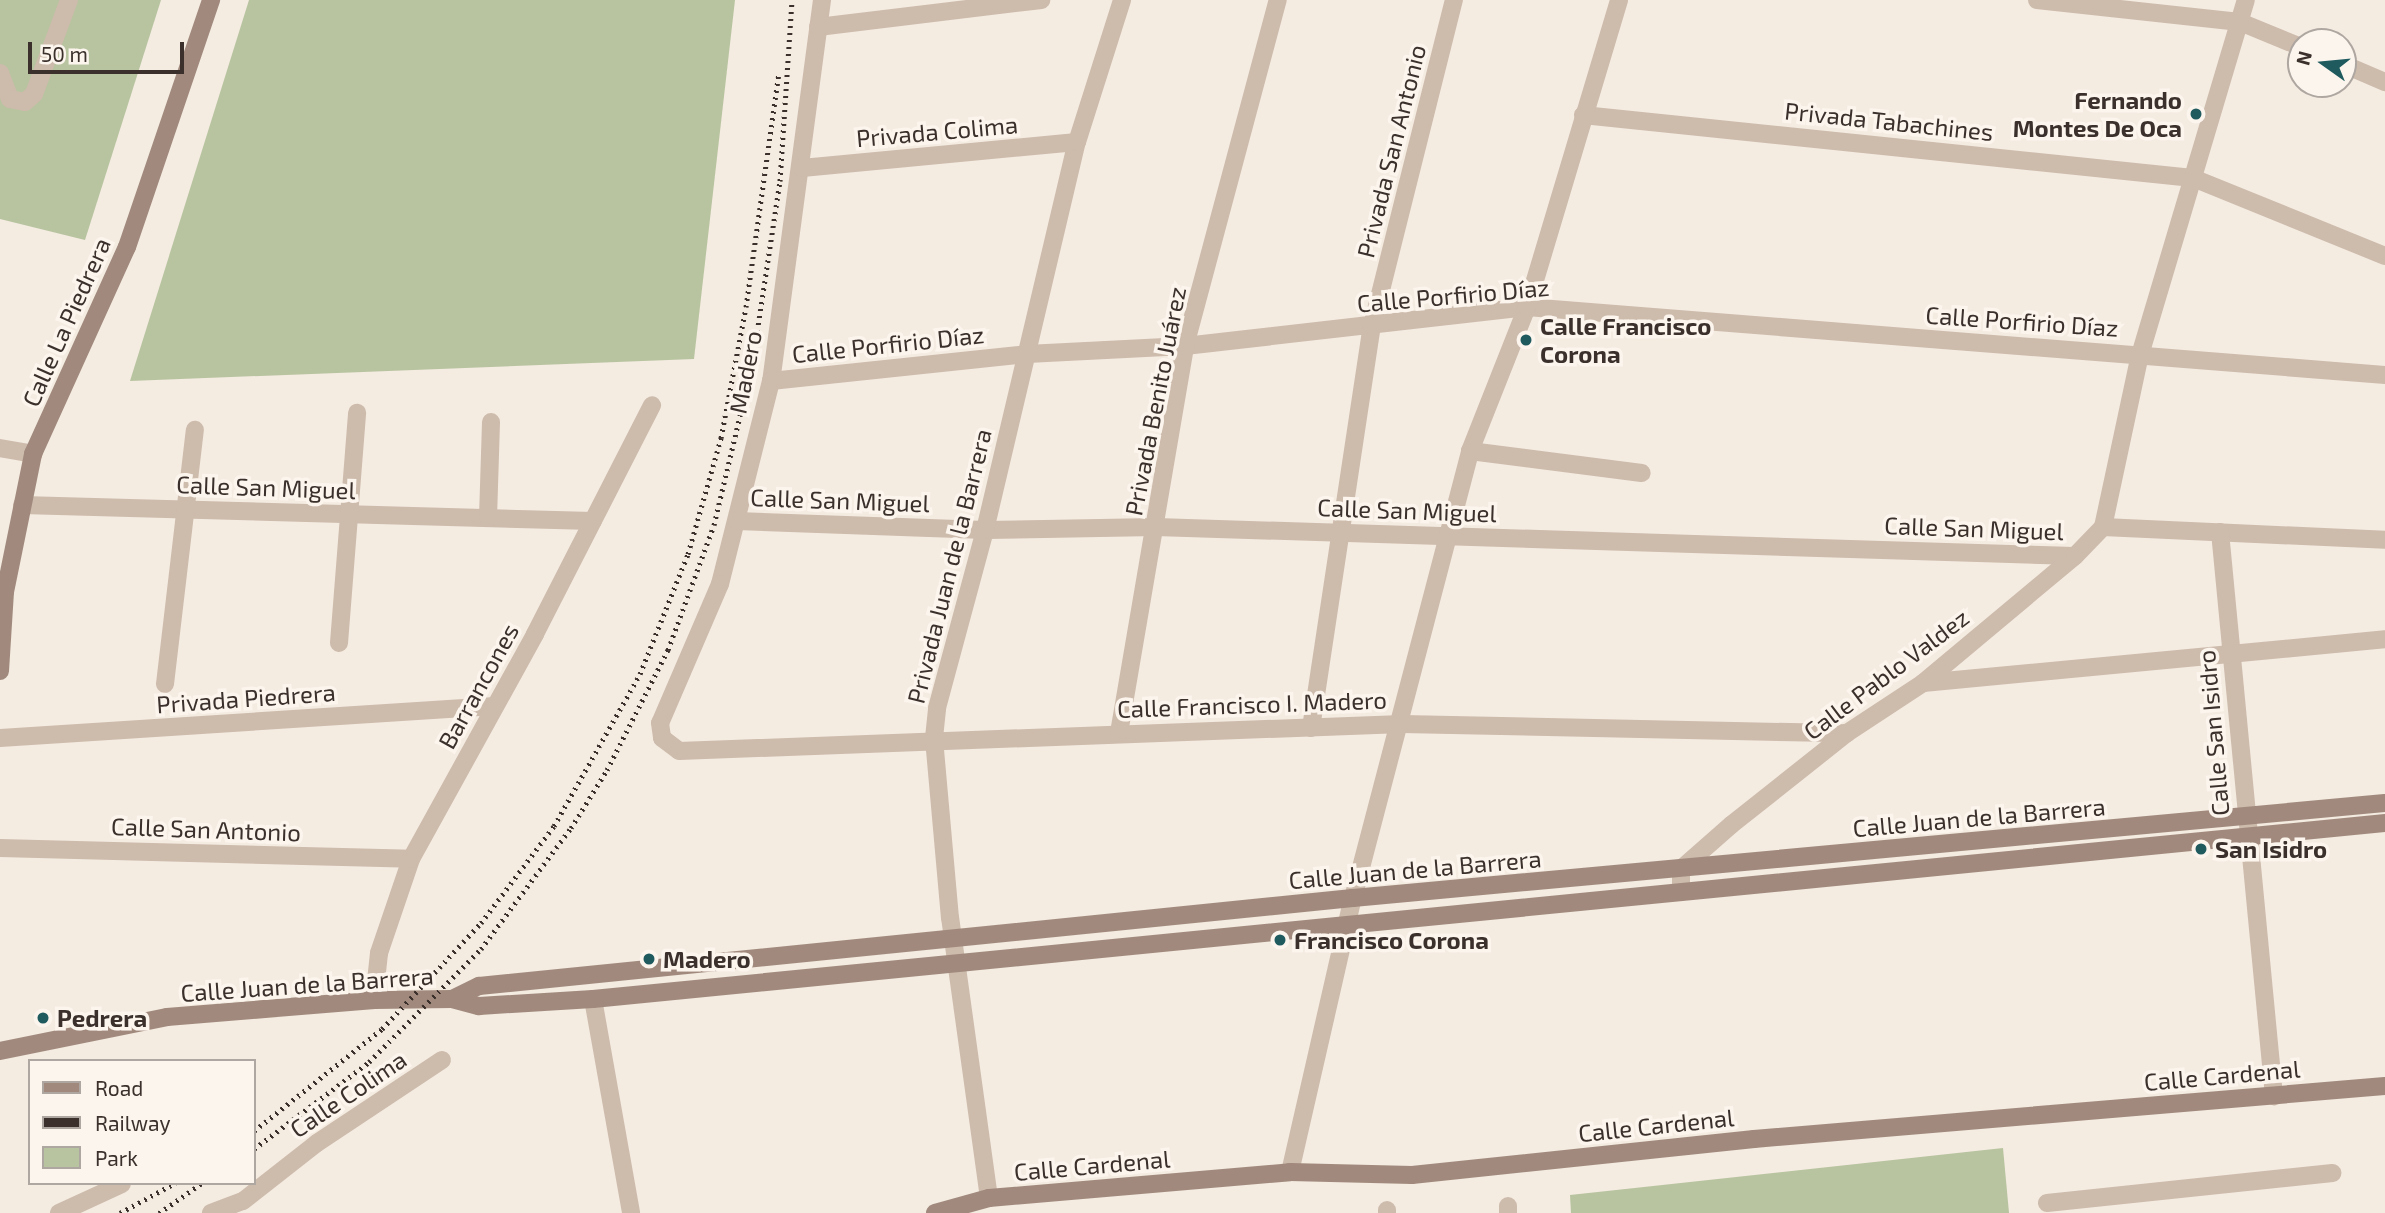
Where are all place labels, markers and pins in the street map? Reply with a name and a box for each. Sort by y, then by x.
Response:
place label: Fernando Montes De Oca [2013,86,2182,142]
marker: Fernando Montes De Oca [2188,106,2204,122]
place label: Calle Francisco Corona [1540,312,1711,368]
marker: Calle Francisco Corona [1518,332,1534,348]
place label: San Isidro [2215,835,2327,863]
marker: San Isidro [2193,841,2209,857]
place label: Francisco Corona [1294,926,1489,954]
marker: Francisco Corona [1272,932,1288,948]
place label: Madero [663,945,751,973]
marker: Madero [641,951,657,967]
place label: Pedrera [57,1004,147,1032]
marker: Pedrera [35,1010,51,1026]

